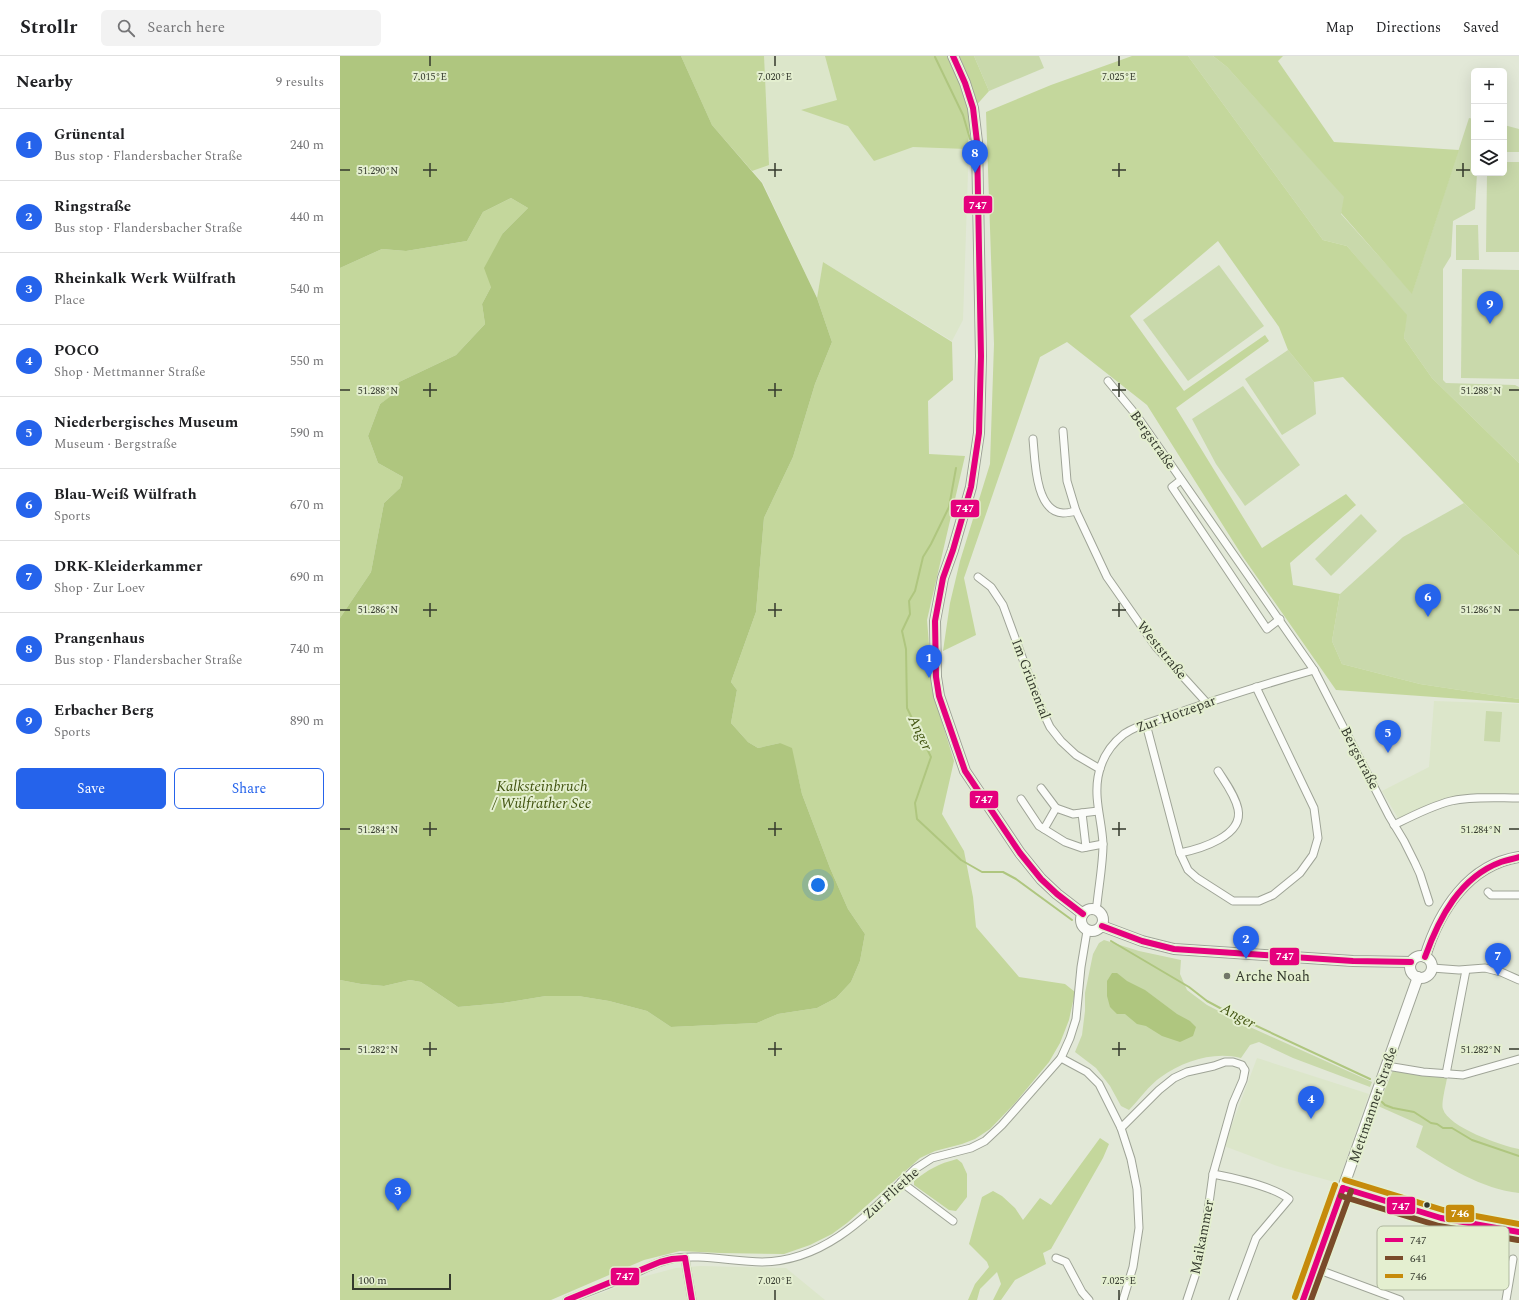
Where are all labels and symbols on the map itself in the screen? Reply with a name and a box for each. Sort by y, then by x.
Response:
text: 7.015°E [413,69,447,85]
text: 7.020°E [758,69,792,85]
text: 7.025°E [1102,69,1136,85]
pin: 8 [962,140,988,173]
text: 51.290°N [358,163,398,179]
line badge: 747 [963,195,993,214]
text: 747 [969,197,987,214]
pin: 9 [1477,291,1503,324]
text: 51.288°N [358,383,398,399]
text: 51.288°N [1461,383,1501,399]
street label: Bergstraße [1125,406,1181,474]
line badge: 747 [950,499,980,518]
text: 747 [956,500,974,517]
pin: 6 [1415,584,1441,617]
text: 51.286°N [358,602,398,618]
text: 51.286°N [1461,602,1501,618]
street label: Weststraße [1132,616,1192,684]
street label: Im Grünental [1006,636,1056,722]
pin: 1 [916,645,942,678]
street label: Zur Hotzepar [1133,690,1219,738]
water label: Anger [901,711,939,755]
pin: 5 [1375,720,1401,753]
street label: Bergstraße [1335,723,1385,793]
water label: Kalksteinbruch / Wülfrather See [492,775,592,815]
line badge: 747 [969,790,999,809]
text: 747 [975,791,993,808]
text: 51.284°N [358,822,398,838]
text: 51.284°N [1461,822,1501,838]
your location [808,875,828,895]
pin: 2 [1233,926,1259,959]
pin: 7 [1485,943,1511,976]
line badge: 747 [1269,947,1300,966]
text: 747 [1276,948,1294,965]
place label: Arche Noah [1235,966,1310,987]
marker: Arche Noah [1222,971,1232,981]
water label: Anger [1216,997,1260,1035]
text: 51.282°N [358,1042,398,1058]
text: 51.282°N [1461,1042,1501,1058]
street label: Mettmanner Straße [1343,1044,1403,1166]
pin: 4 [1298,1086,1324,1119]
street label: Zur Fliethe [858,1162,924,1224]
pin: 3 [385,1178,411,1211]
line badge: 747 [1386,1196,1416,1215]
street label: Maikammer [1184,1198,1220,1276]
text: 747 [1392,1198,1410,1215]
unlabelled marker [1422,1200,1432,1210]
line badge: 746 [1445,1204,1475,1223]
text: 746 [1451,1205,1469,1222]
legend [1377,1226,1509,1290]
text: 747 [1410,1232,1427,1249]
text: 641 [1410,1250,1427,1267]
line badge: 747 [610,1267,640,1286]
text: 747 [616,1268,634,1285]
text: 746 [1410,1268,1427,1285]
scale bar [352,1272,451,1291]
text: 7.020°E [758,1273,792,1289]
text: 7.025°E [1102,1273,1136,1289]

